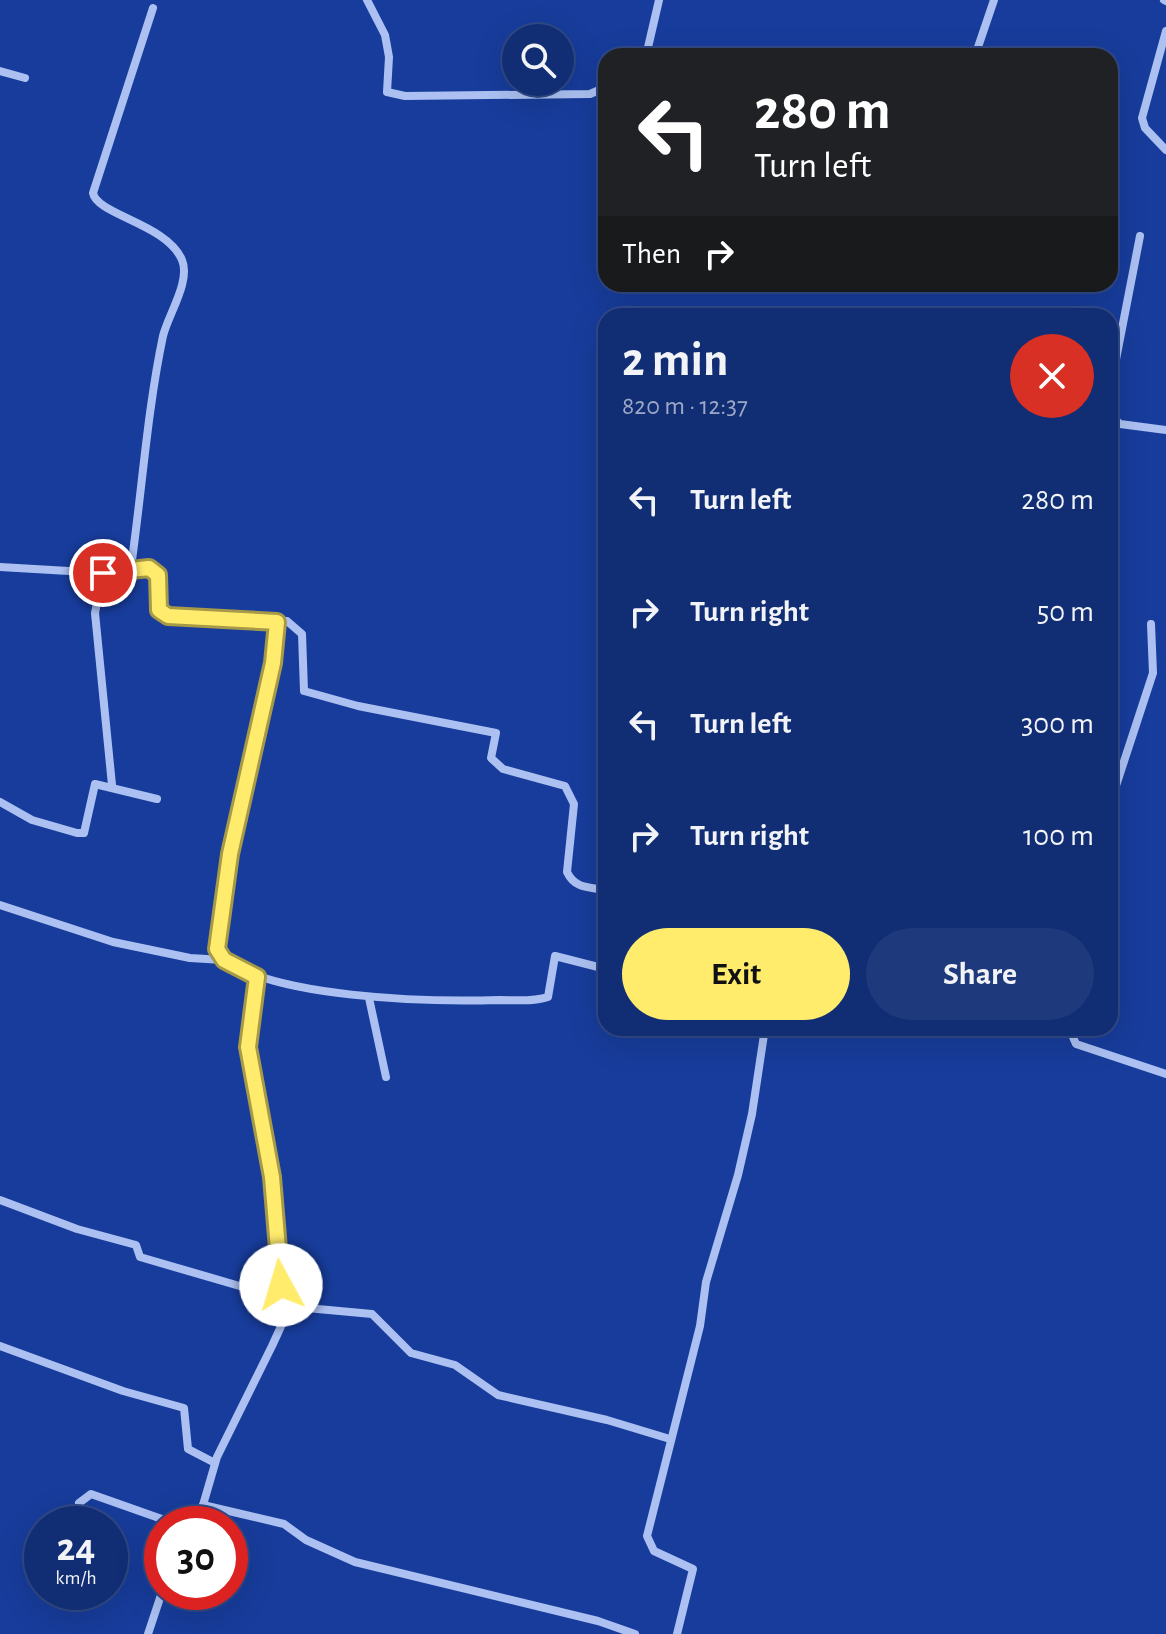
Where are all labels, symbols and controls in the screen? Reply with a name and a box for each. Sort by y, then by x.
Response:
map controls [502,24,574,96]
button: search [502,24,574,96]
icon: left [622,80,726,184]
text: 280 m [754,83,891,139]
text: Turn left [754,148,871,184]
icon: right [697,232,741,276]
text: Then [622,239,681,269]
button: close [1010,334,1094,418]
text: 2 min [622,337,729,385]
text: 820 m · 12:37 [622,393,748,419]
icon: left [622,478,666,522]
text: Turn left [690,485,791,515]
text: 280 m [1021,485,1094,515]
pin [69,539,137,607]
icon: arrive [81,551,125,595]
icon: right [622,590,666,634]
text: Turn right [690,597,809,627]
text: 50 m [1037,597,1094,627]
icon: left [622,702,666,746]
text: Turn left [690,709,791,739]
text: 300 m [1021,709,1094,739]
icon: right [622,814,666,858]
text: Turn right [690,821,809,851]
text: 100 m [1023,821,1094,851]
button: Exit [622,928,850,1020]
button: Share [866,928,1094,1020]
position arrow [239,1243,323,1327]
speed limit sign: 30 [144,1506,248,1610]
text: 24 [57,1528,95,1568]
text: km/h [55,1568,97,1588]

